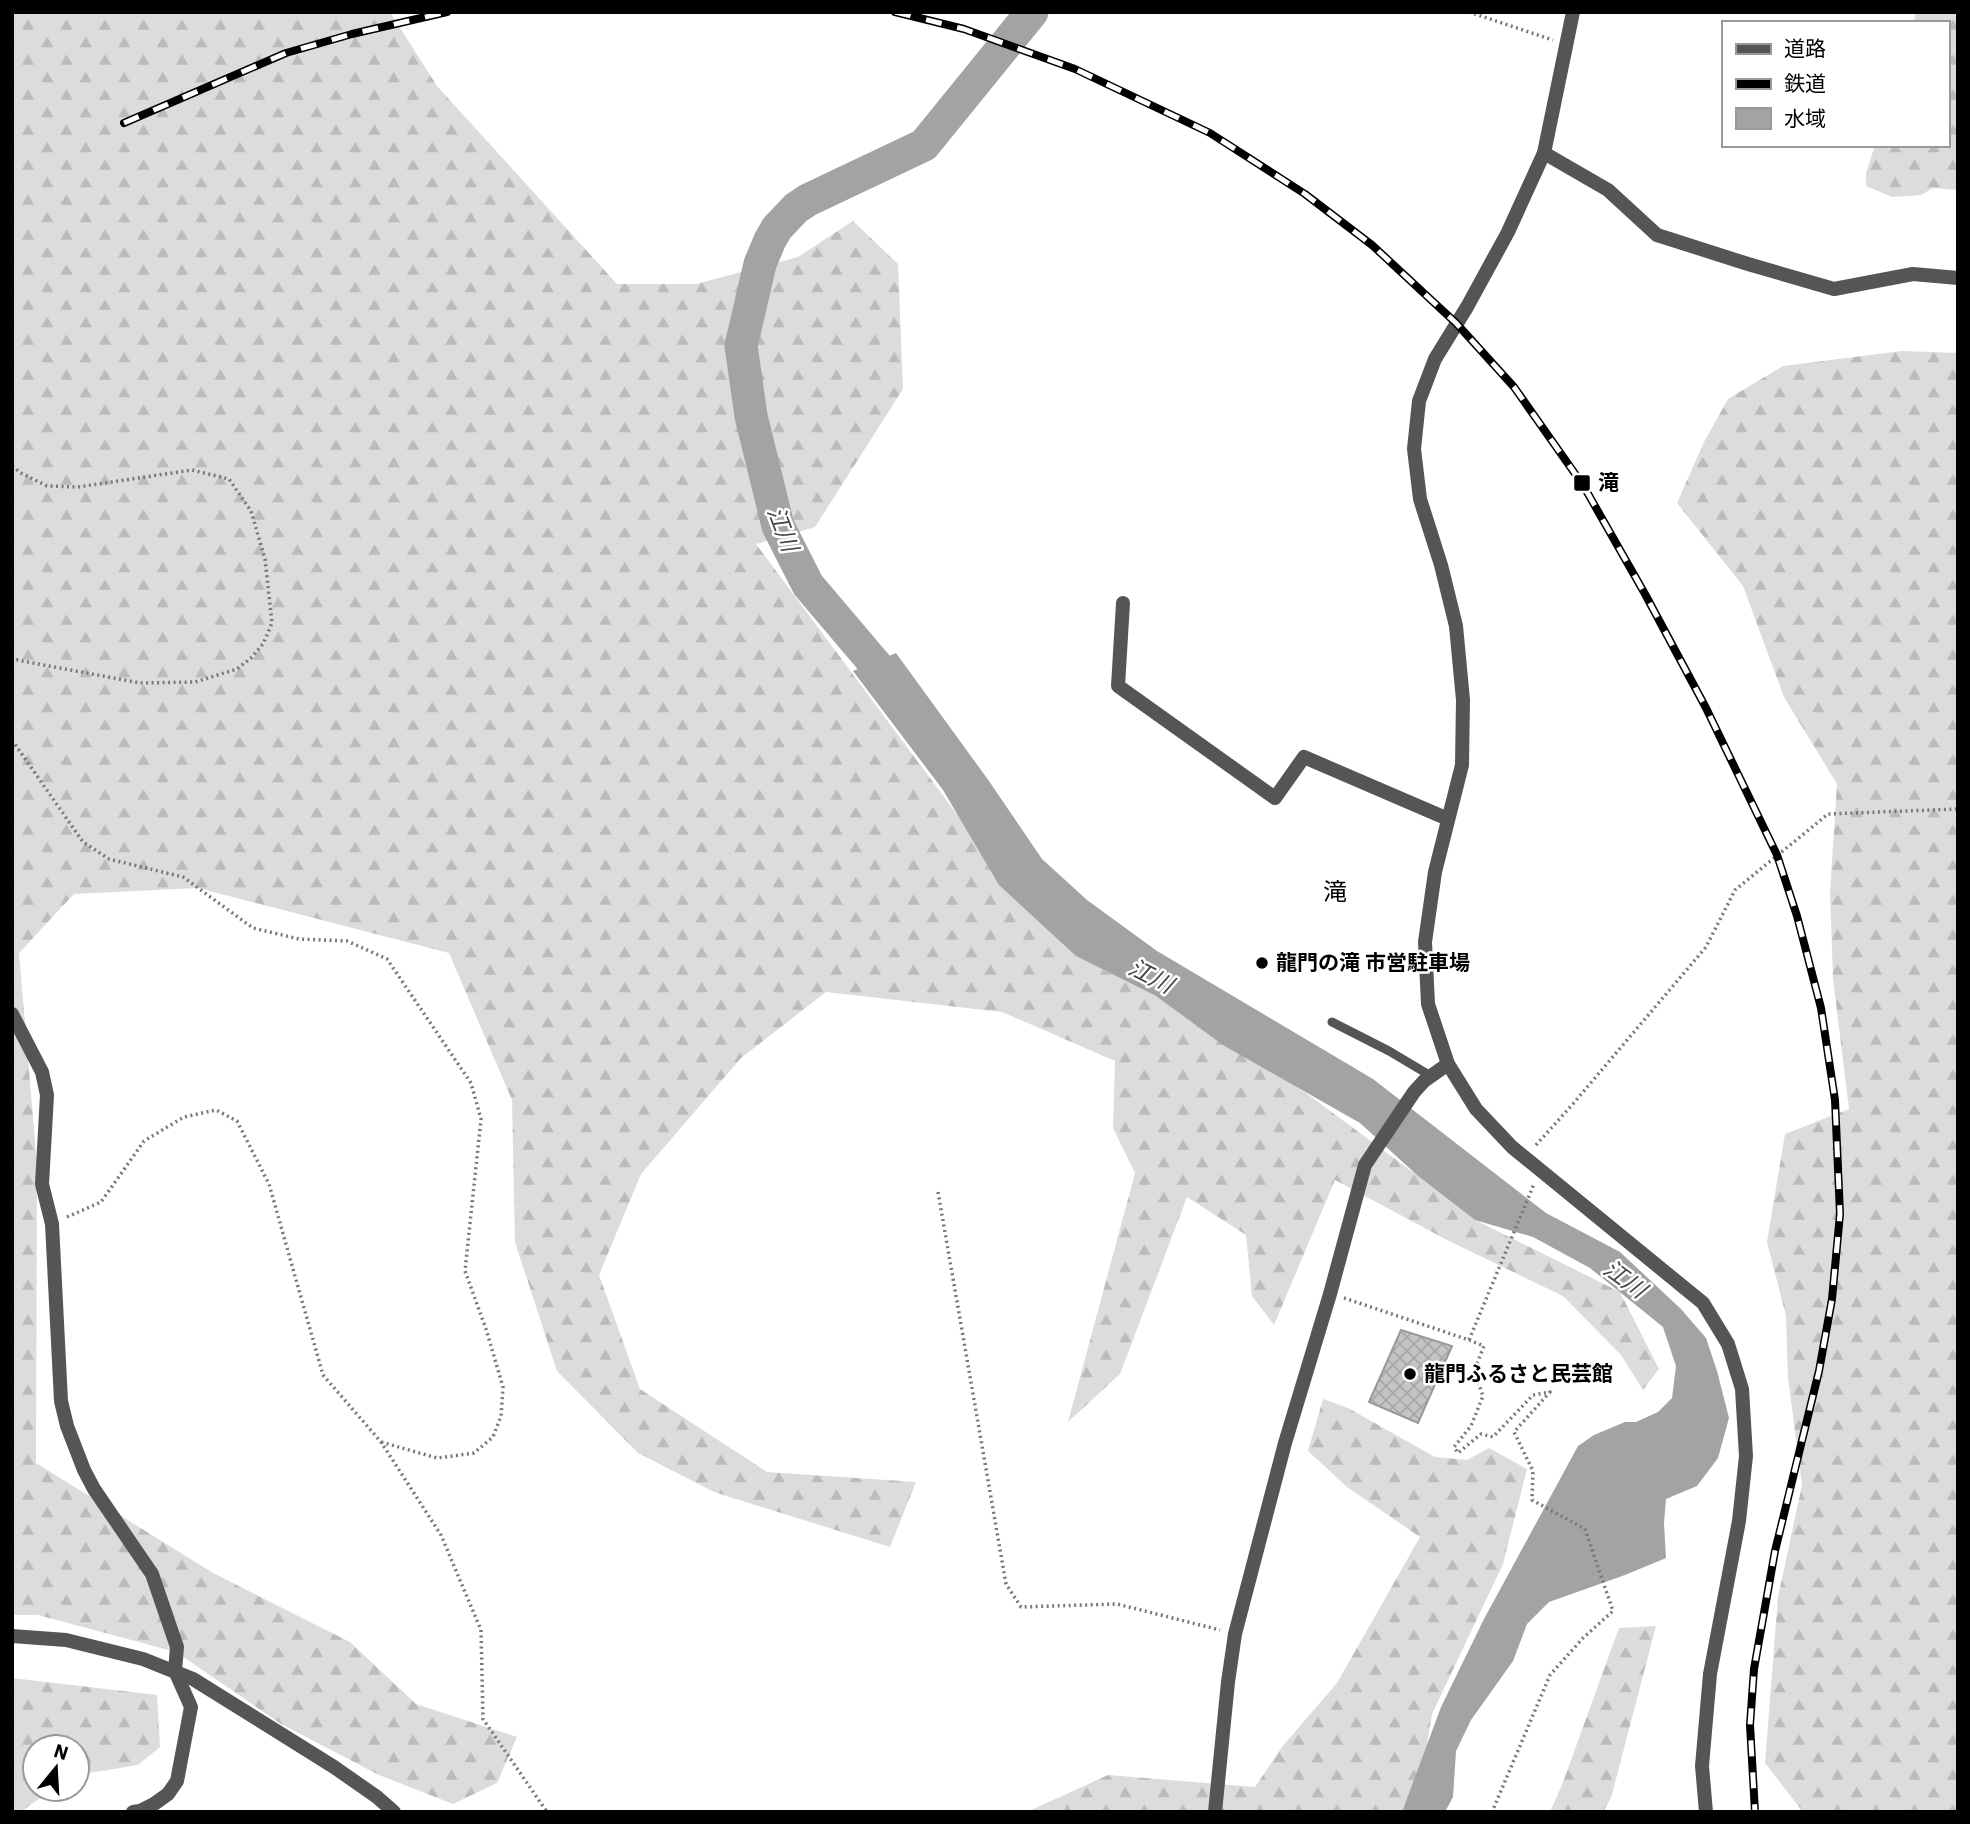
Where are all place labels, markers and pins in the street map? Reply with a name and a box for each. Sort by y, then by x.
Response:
place label: 滝 [1598,468,1619,496]
marker: 滝 [1572,473,1592,493]
place label: 龍門の滝 市営駐車場 [1276,948,1470,976]
marker: 龍門の滝 市営駐車場 [1254,955,1270,971]
place label: 龍門ふるさと民芸館 [1424,1359,1613,1387]
marker: 龍門ふるさと民芸館 [1402,1366,1418,1382]

